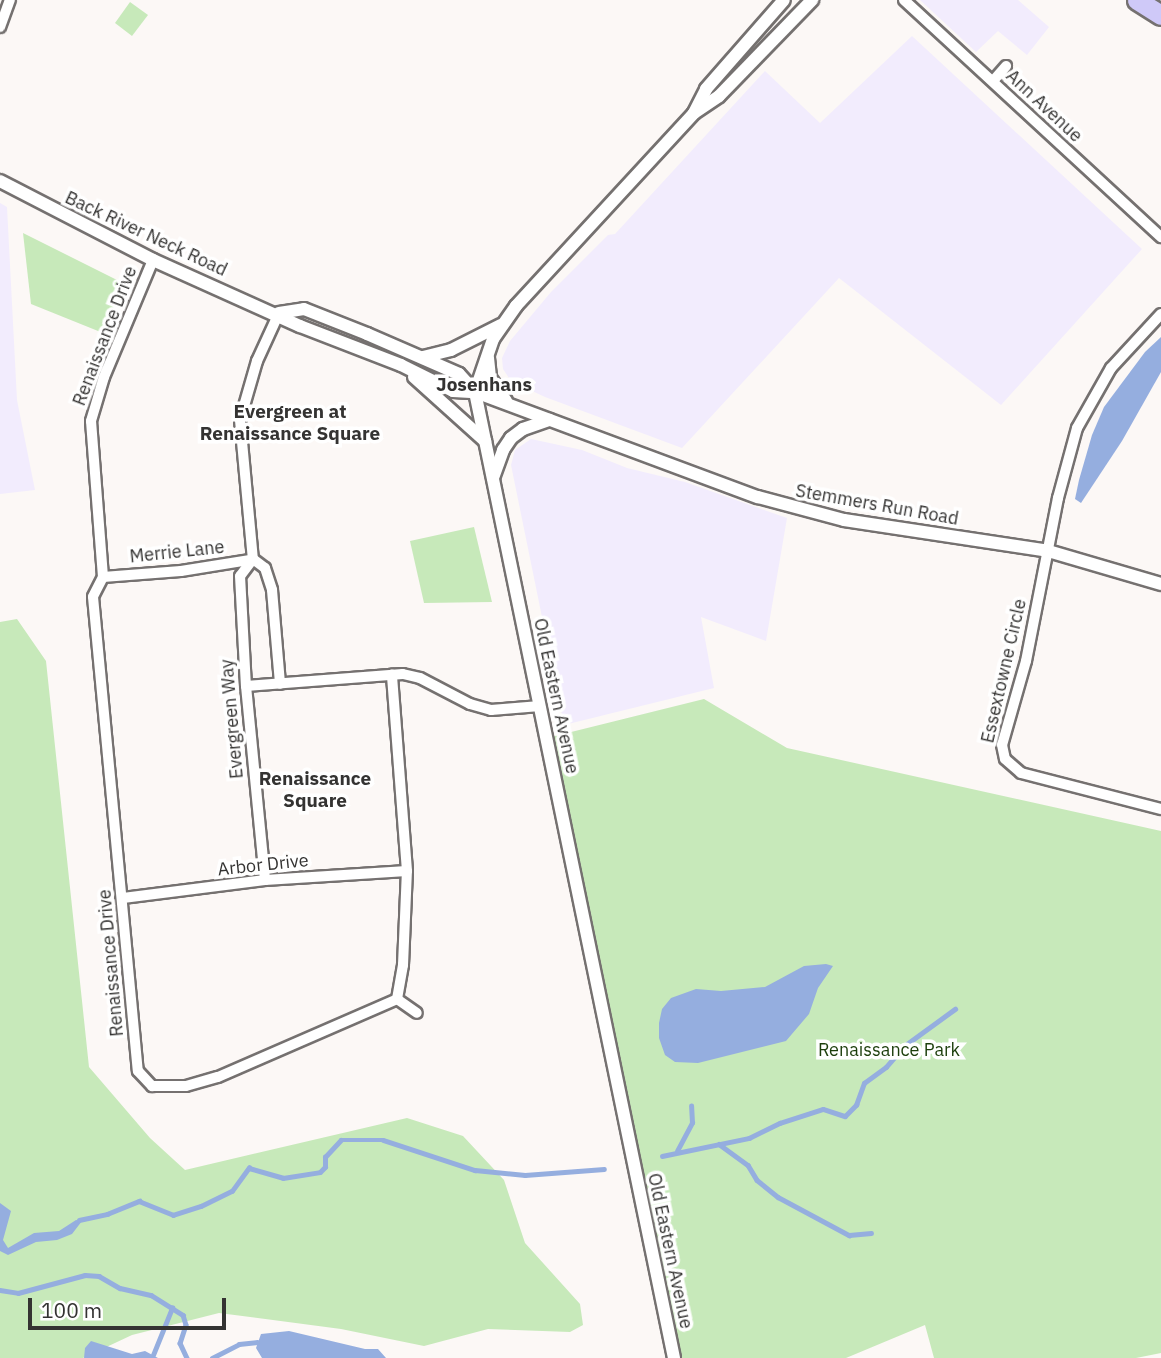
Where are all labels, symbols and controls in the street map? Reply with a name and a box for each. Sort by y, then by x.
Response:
street label: Ann Avenue [1001,65,1087,147]
street label: Back River Neck Road [61,187,231,281]
street label: Renaissance Drive [68,263,142,409]
district label: Josenhans [436,374,532,396]
district label: Evergreen at Renaissance Square [200,401,380,445]
street label: Stemmers Run Road [794,480,960,530]
street label: Merrie Lane [129,536,225,568]
street label: Essextowne Circle [977,597,1031,745]
street label: Old Eastern Avenue [529,616,583,776]
street label: Evergreen Way [216,658,248,780]
district label: Renaissance Square [259,768,371,812]
street label: Arbor Drive [216,849,310,881]
street label: Renaissance Drive [94,889,128,1037]
park label: Renaissance Park [818,1039,960,1061]
street label: Old Eastern Avenue [643,1171,697,1331]
scale bar [32,1284,229,1328]
text: 100 m [41,1296,102,1324]

